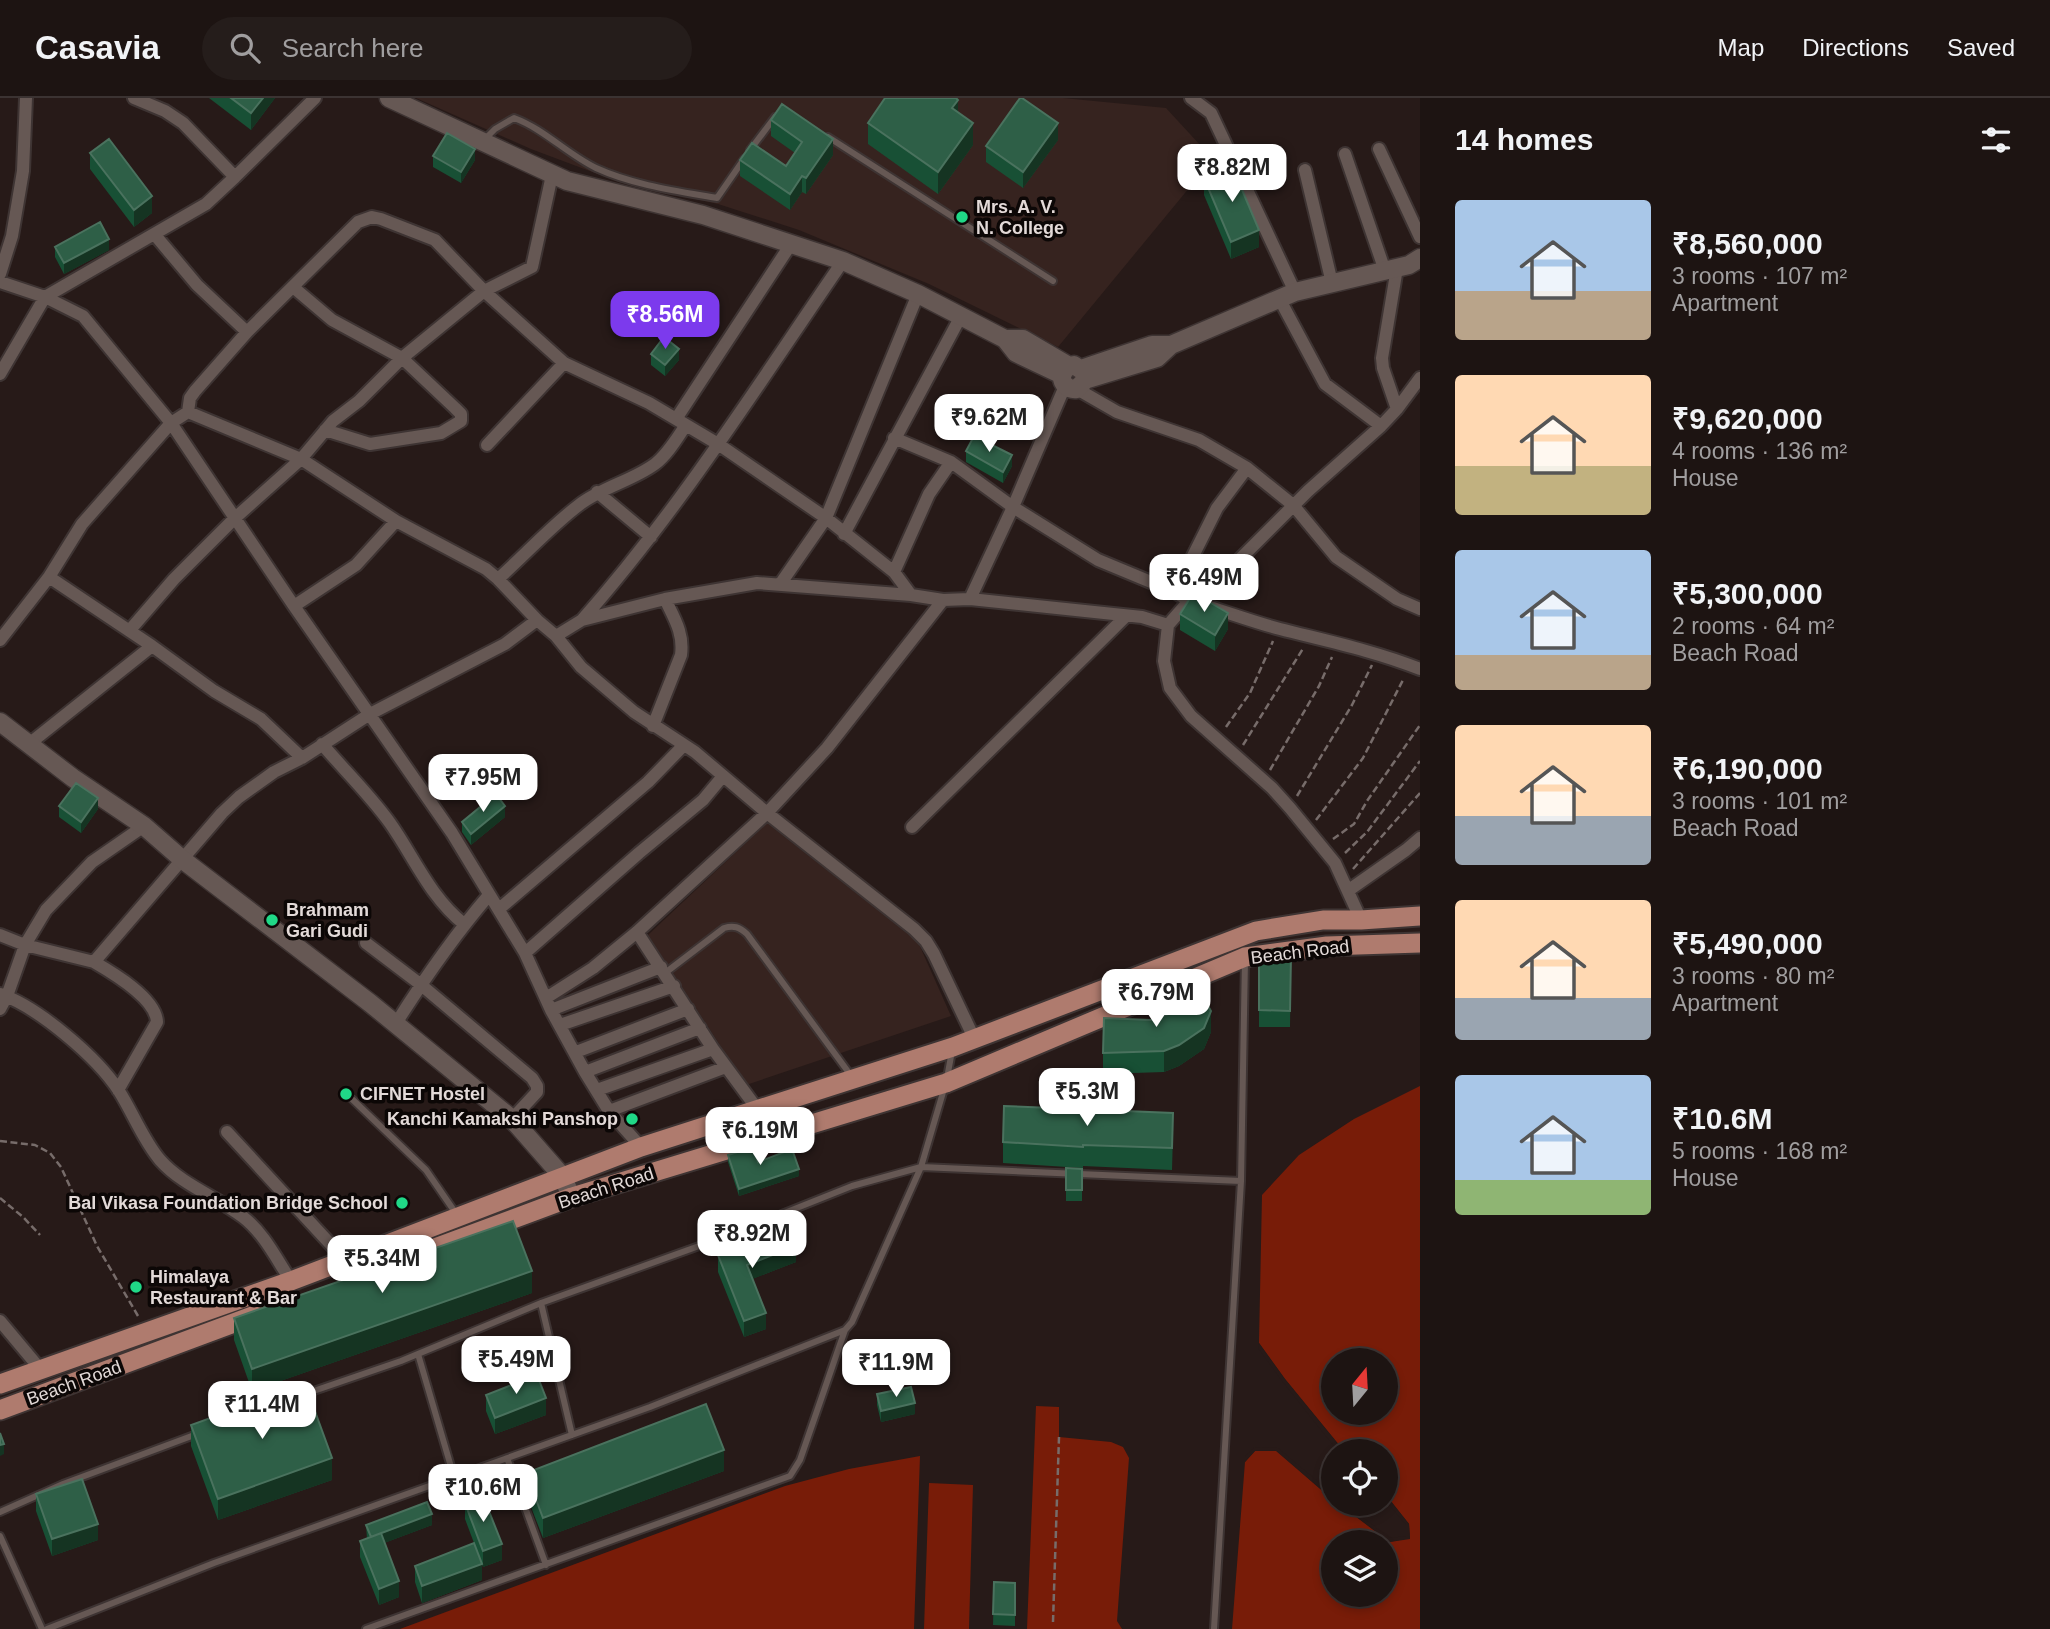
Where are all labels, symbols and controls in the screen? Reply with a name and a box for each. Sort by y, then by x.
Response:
search box [202,17,692,80]
text: Casavia [35,29,160,66]
icon: search [226,29,264,67]
text: Search here [282,33,423,63]
text: Map [1718,34,1764,61]
text: Directions [1802,34,1909,61]
text: Saved [1947,34,2015,61]
icon: filters [1977,121,2015,159]
text: 14 homes [1455,123,1593,156]
pin: ₹8.82M [1175,144,1289,204]
text: ₹8.82M [1193,154,1271,180]
place label: Mrs. A. V. N. College [976,197,1064,238]
marker: Mrs. A. V. N. College [954,209,970,225]
text: ₹8,560,000 [1672,227,1823,260]
icon: home [1511,228,1595,312]
text: 3 rooms · 107 m² [1672,263,1847,289]
text: Apartment [1672,290,1778,316]
pin: ₹8.56M [608,292,722,351]
text: ₹8.56M [626,301,704,327]
pin: ₹9.62M [932,394,1046,454]
text: ₹9,620,000 [1672,402,1823,435]
icon: home [1511,403,1595,487]
text: ₹9.62M [950,404,1028,430]
text: 4 rooms · 136 m² [1672,438,1847,464]
text: House [1672,465,1738,491]
pin: ₹6.49M [1147,554,1261,614]
text: ₹6.49M [1165,564,1243,590]
text: ₹5,300,000 [1672,577,1823,610]
icon: home [1511,578,1595,662]
text: 2 rooms · 64 m² [1672,613,1834,639]
text: Beach Road [1672,640,1799,666]
text: ₹6,190,000 [1672,752,1823,785]
icon: home [1511,753,1595,837]
pin: ₹7.95M [426,754,540,814]
text: ₹7.95M [444,764,522,790]
text: 3 rooms · 101 m² [1672,788,1847,814]
text: Beach Road [1672,815,1799,841]
place label: Brahmam Gari Gudi [286,900,369,941]
marker: Brahmam Gari Gudi [264,912,280,928]
text: ₹5,490,000 [1672,927,1823,960]
icon: home [1511,928,1595,1012]
street label: Beach Road [1250,936,1350,968]
text: 3 rooms · 80 m² [1672,963,1834,989]
pin: ₹6.79M [1099,970,1213,1029]
text: ₹6.79M [1117,979,1195,1005]
text: Apartment [1672,990,1778,1016]
pin: ₹5.3M [1038,1068,1136,1128]
text: ₹5.3M [1055,1078,1119,1104]
place label: CIFNET Hostel [360,1084,485,1104]
marker: CIFNET Hostel [338,1086,354,1102]
text: ₹10.6M [1672,1102,1773,1135]
icon: home [1511,1103,1595,1187]
pin: ₹6.19M [703,1108,817,1167]
place label: Kanchi Kamakshi Panshop [387,1109,618,1129]
marker: Kanchi Kamakshi Panshop [624,1111,640,1127]
text: ₹6.19M [721,1117,799,1143]
text: 5 rooms · 168 m² [1672,1138,1847,1164]
street label: Beach Road [556,1163,656,1213]
text: House [1672,1165,1738,1191]
place label: Bal Vikasa Foundation Bridge School [68,1193,388,1213]
marker: Bal Vikasa Foundation Bridge School [394,1195,410,1211]
pin: ₹8.92M [695,1210,809,1270]
text: ₹8.92M [713,1220,791,1246]
pin: ₹5.34M [325,1236,439,1295]
text: ₹5.34M [343,1245,421,1271]
place label: Himalaya Restaurant & Bar [150,1267,297,1308]
marker: Himalaya Restaurant & Bar [128,1279,144,1295]
pin: ₹5.49M [459,1336,573,1396]
pin: ₹11.9M [839,1340,953,1399]
text: ₹5.49M [477,1346,555,1372]
north arrow [1321,1348,1398,1424]
map controls [1321,1348,1398,1607]
text: ₹11.9M [858,1349,934,1375]
street label: Beach Road [24,1357,124,1409]
pin: ₹11.4M [205,1382,319,1441]
text: ₹11.4M [224,1391,300,1417]
button: locate [1321,1439,1398,1516]
pin: ₹10.6M [426,1464,540,1524]
text: ₹10.6M [444,1474,522,1500]
button: layers [1321,1530,1398,1607]

